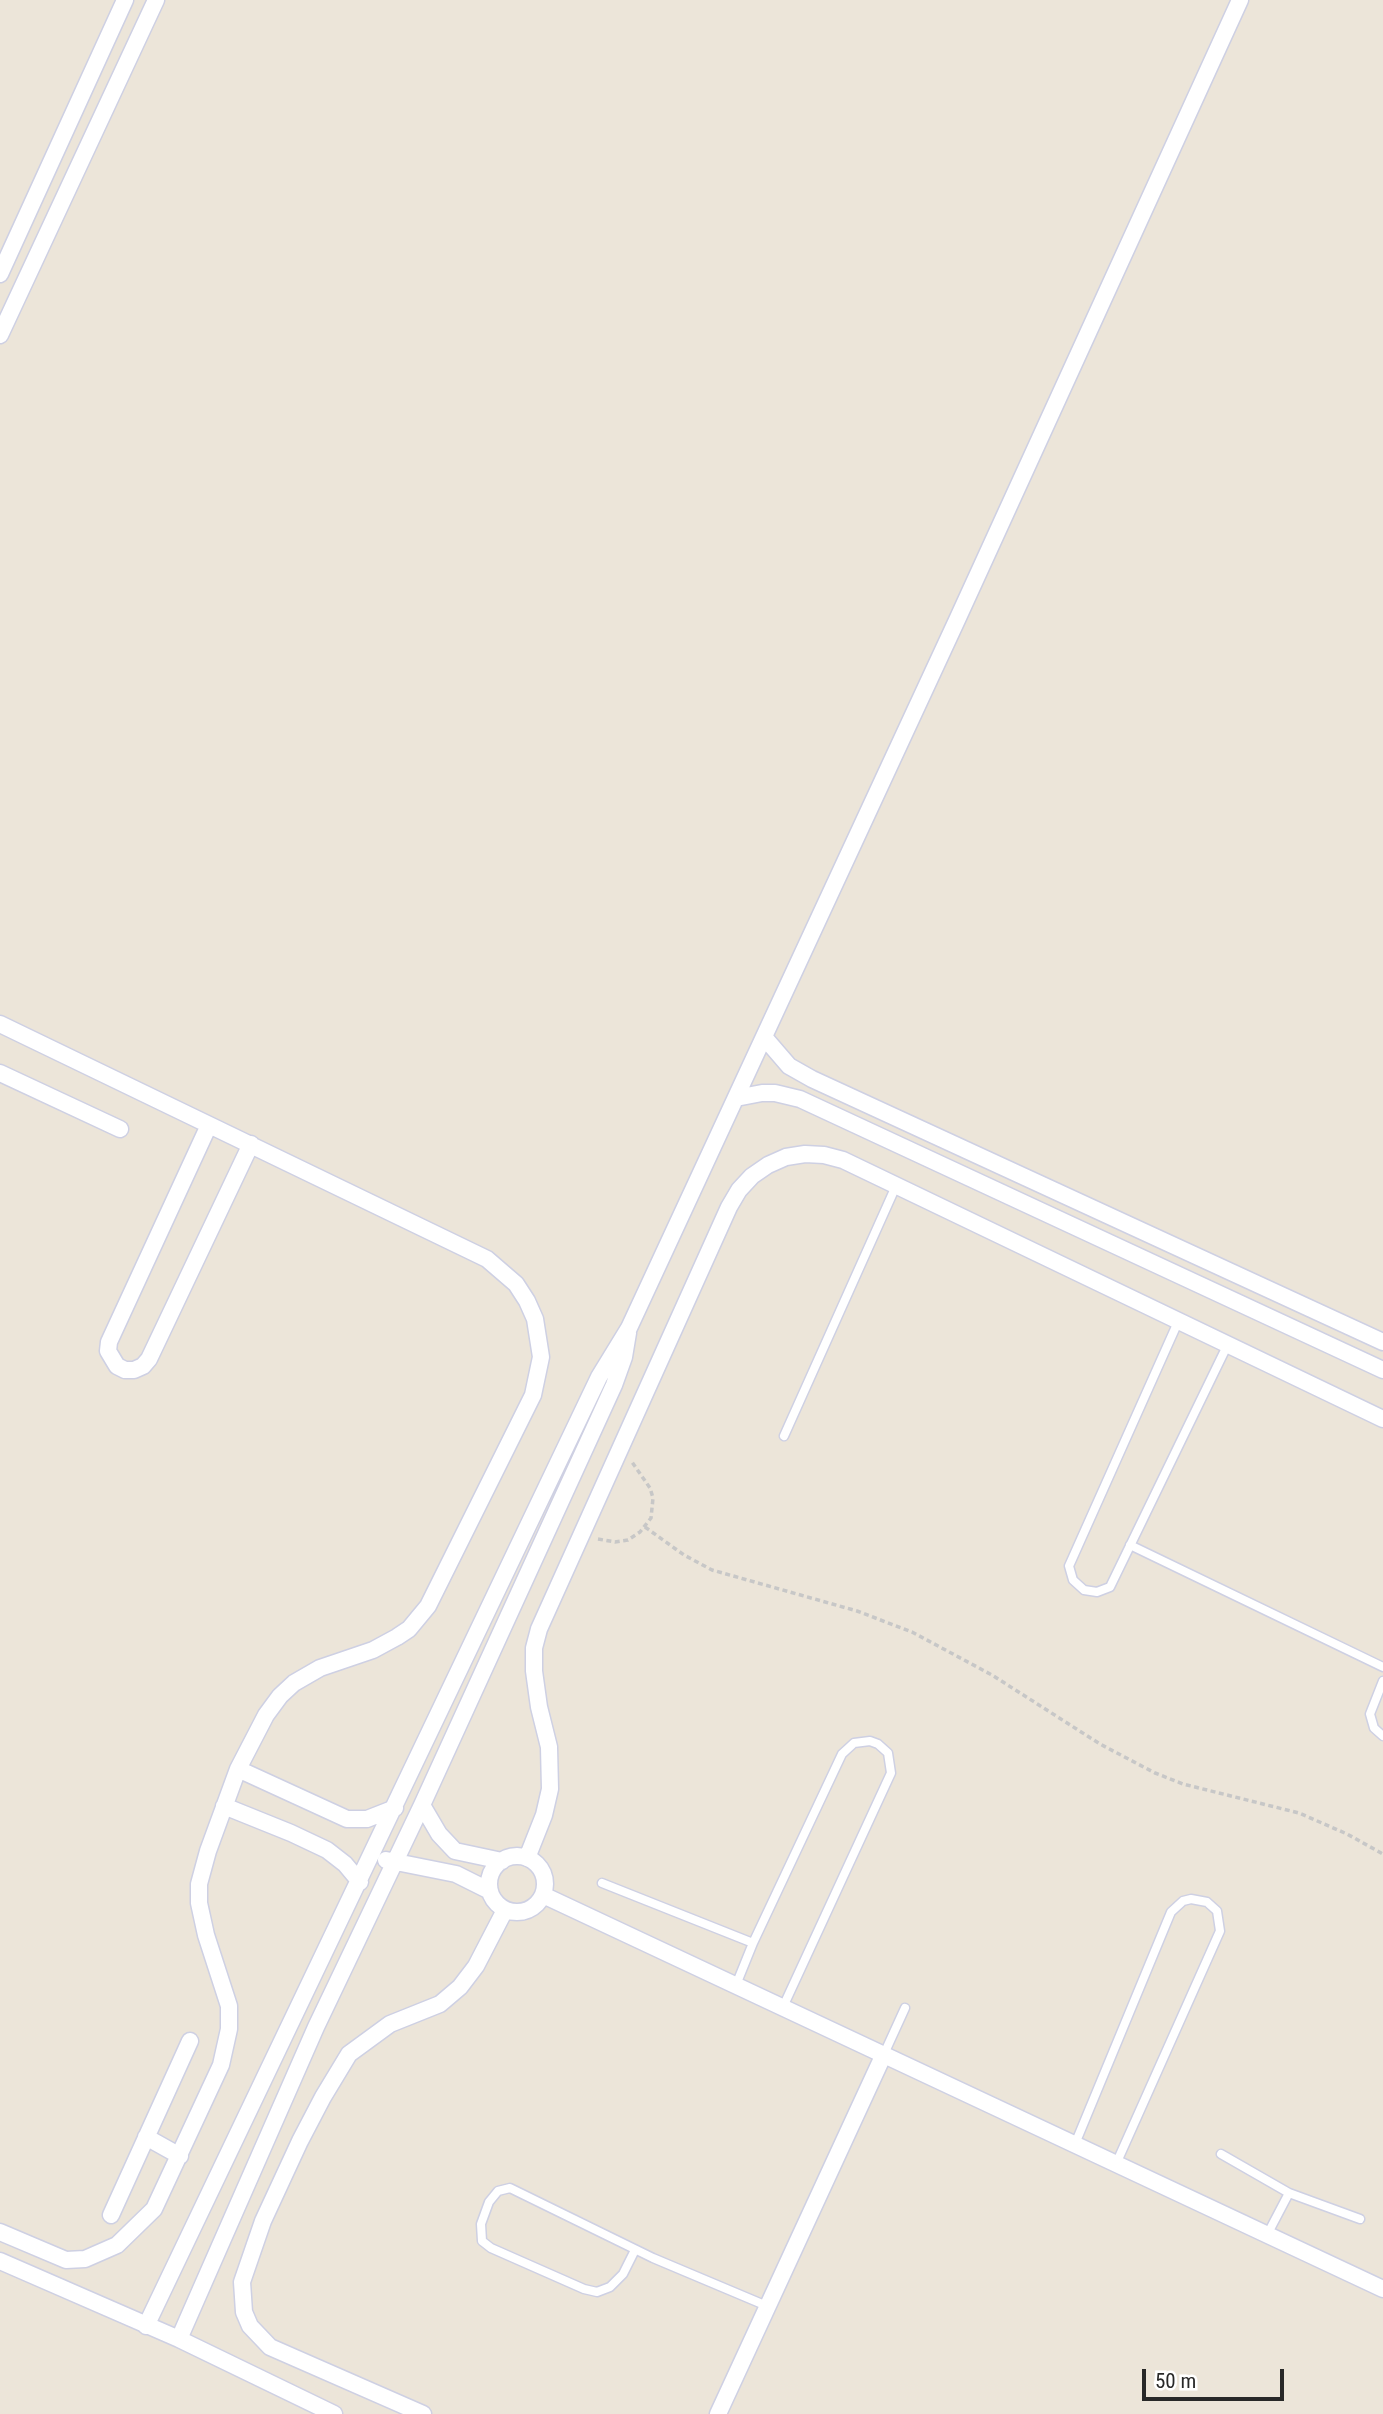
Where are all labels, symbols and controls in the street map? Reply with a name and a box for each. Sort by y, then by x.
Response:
scale bar [1145,2354,1287,2398]
text: 50 m [1155,2369,1196,2393]

